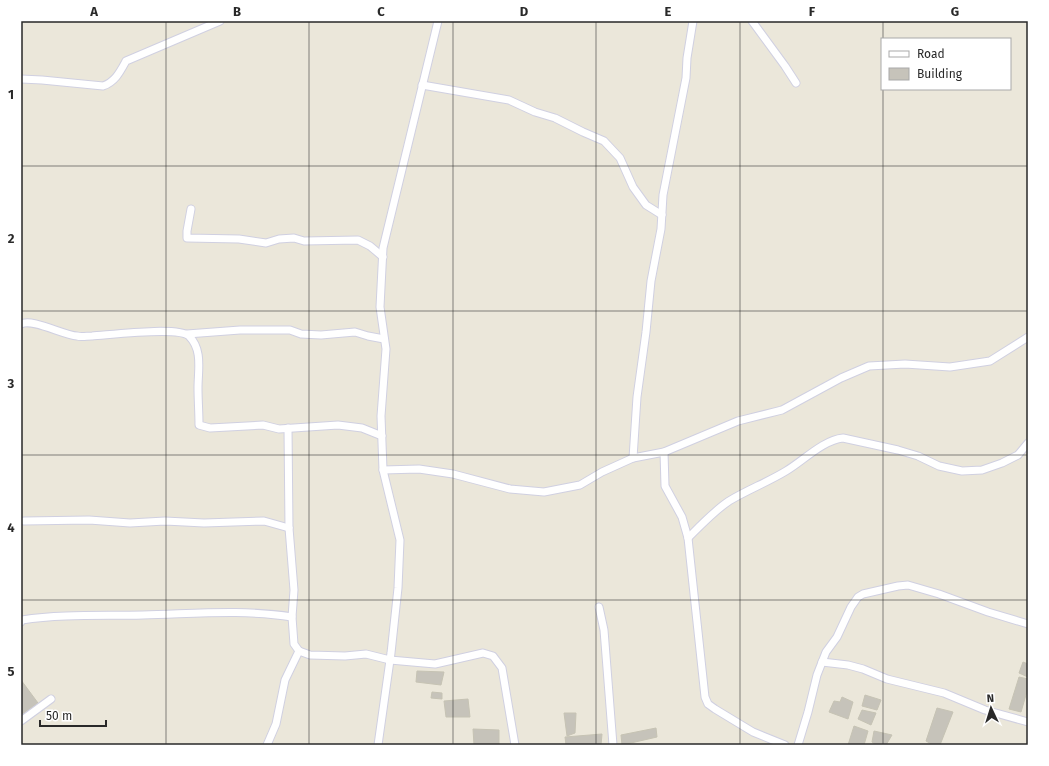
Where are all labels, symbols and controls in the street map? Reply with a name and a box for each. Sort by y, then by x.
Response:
text: A [89,4,98,19]
text: B [233,4,241,19]
text: C [377,4,385,19]
text: D [520,4,529,19]
text: E [665,4,672,19]
text: F [809,4,816,19]
text: G [951,4,959,19]
legend [881,38,1011,90]
text: Road [917,47,945,61]
text: Building [917,67,963,81]
text: 1 [8,87,14,102]
text: 2 [8,231,15,246]
text: 3 [7,376,15,391]
text: 4 [7,520,15,535]
text: 5 [8,664,15,679]
north arrow [971,688,1011,728]
text: N [986,692,994,705]
scale bar [40,702,106,728]
text: 50 m [46,709,72,723]

